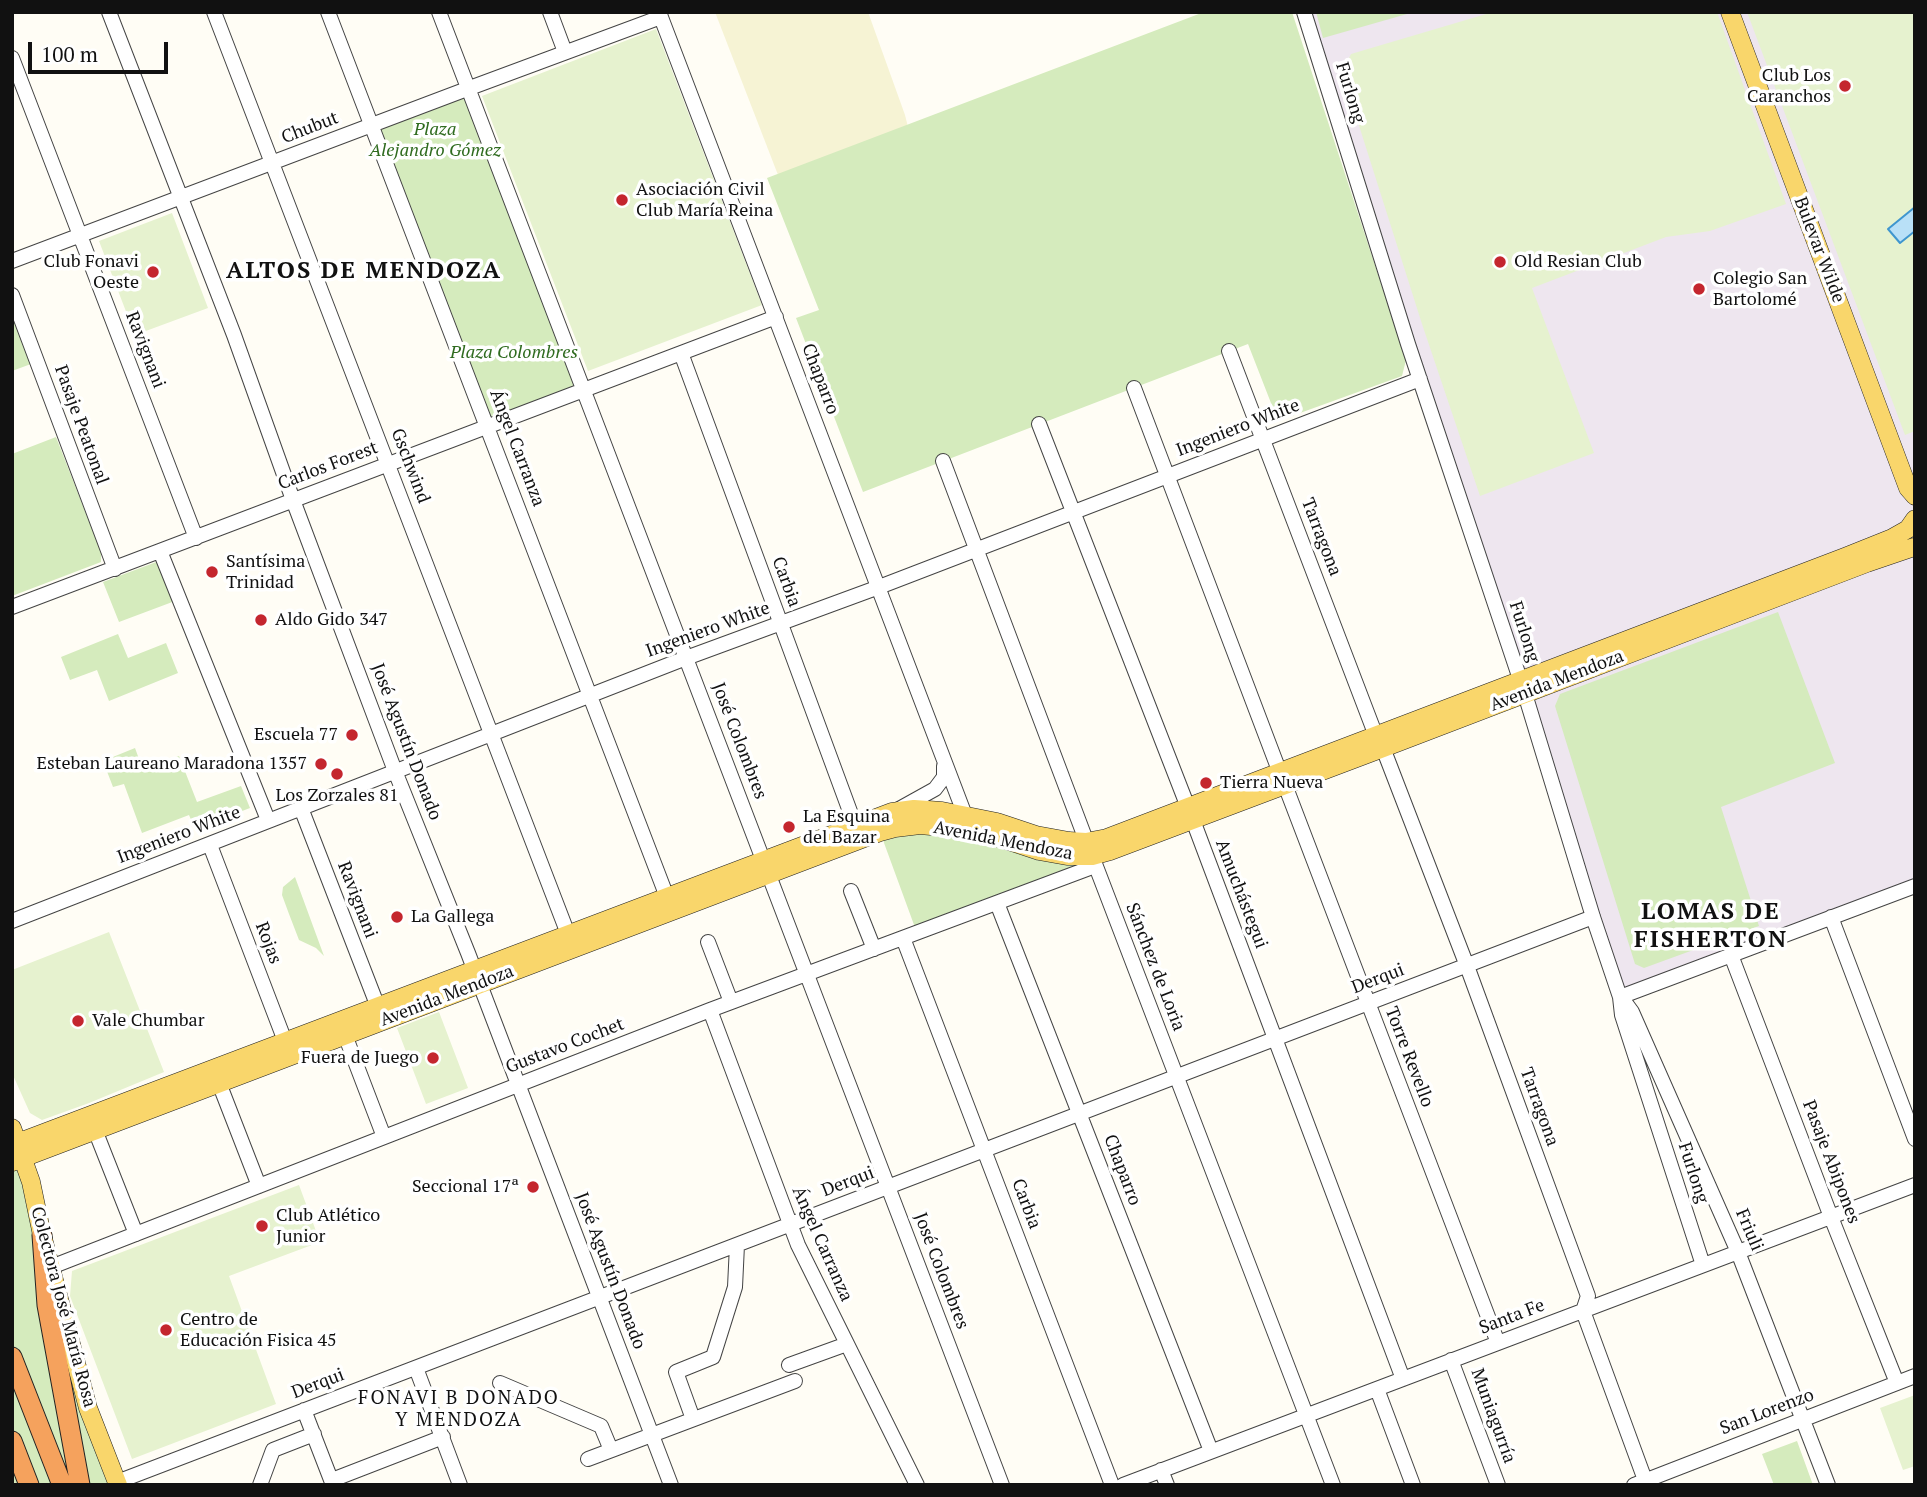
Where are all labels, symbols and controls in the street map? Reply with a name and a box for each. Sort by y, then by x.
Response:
scale bar [32,28,172,72]
text: 100 m [41,40,98,68]
street label: Furlong [1331,60,1369,126]
place label: Club Los Caranchos [1747,65,1831,108]
marker: Club Los Caranchos [1837,78,1853,94]
street label: Chubut [278,107,342,149]
park label: Plaza Alejandro Gómez [369,119,501,162]
place label: Asociación Civil Club María Reina [636,179,773,222]
marker: Asociación Civil Club María Reina [614,192,630,208]
street label: Bulevar Wilde [1789,194,1849,306]
place label: Club Fonavi Oeste [43,251,139,294]
place label: Old Resian Club [1514,251,1642,273]
marker: Old Resian Club [1492,254,1508,270]
district label: ALTOS DE MENDOZA [228,257,500,285]
marker: Club Fonavi Oeste [145,264,161,280]
place label: Colegio San Bartolomé [1713,268,1807,310]
marker: Colegio San Bartolomé [1691,281,1707,297]
street label: Ravignani [121,309,169,391]
street label: Chaparro [797,340,843,418]
park label: Plaza Colombres [450,342,578,364]
street label: Pasaje Peatonal [49,362,113,488]
street label: Ángel Carranza [485,386,549,510]
street label: Ingeniero White [1173,395,1303,461]
street label: Gschwind [386,426,434,506]
street label: Carlos Forest [275,437,381,495]
street label: Tarragona [1296,495,1346,579]
place label: Santísima Trinidad [226,551,305,594]
street label: Carbia [767,554,805,610]
marker: Santísima Trinidad [204,564,220,580]
street label: Ingeniero White [643,598,773,662]
street label: Furlong [1504,599,1544,665]
place label: Aldo Gido 347 [275,609,388,631]
marker: Aldo Gido 347 [253,612,269,628]
street label: Avenida Mendoza [1487,646,1627,716]
street label: José Agustín Donado [366,661,446,823]
street label: José Colombres [707,680,771,802]
place label: Escuela 77 [254,724,338,746]
marker: Escuela 77 [344,727,360,743]
place label: Esteban Laureano Maradona 1357 [36,753,307,775]
marker: Esteban Laureano Maradona 1357 [313,756,329,772]
marker: Los Zorzales 81 [329,766,345,782]
place label: Tierra Nueva [1220,772,1323,794]
marker: Tierra Nueva [1198,775,1214,791]
place label: Los Zorzales 81 [275,785,399,807]
street label: Ingeniero White [114,802,244,868]
place label: La Esquina del Bazar [803,806,890,848]
street label: Avenida Mendoza [932,817,1074,865]
marker: La Esquina del Bazar [781,819,797,835]
street label: Amuchástegui [1210,836,1272,952]
street label: Ravignani [333,859,381,941]
district label: LOMAS DE FISHERTON [1635,898,1787,954]
street label: Sánchez de Loria [1121,900,1189,1034]
place label: La Gallega [411,906,494,928]
marker: La Gallega [389,909,405,925]
street label: Rojas [250,919,286,967]
street label: Derqui [1349,959,1407,999]
street label: Avenida Mendoza [377,961,517,1031]
street label: Torre Revello [1380,1004,1438,1110]
place label: Vale Chumbar [92,1010,205,1032]
marker: Vale Chumbar [70,1013,86,1029]
street label: Gustavo Cochet [503,1013,627,1079]
place label: Fuera de Juego [301,1047,419,1069]
marker: Fuera de Juego [425,1050,441,1066]
street label: Tarragona [1515,1065,1563,1149]
street label: Pasaje Abipones [1798,1097,1864,1227]
street label: Chaparro [1099,1131,1145,1209]
street label: Furlong [1673,1140,1713,1206]
street label: Derqui [819,1162,877,1202]
place label: Seccional 17ª [412,1176,519,1198]
street label: Carbia [1007,1176,1045,1232]
marker: Seccional 17ª [525,1179,541,1195]
street label: Ángel Carranza [787,1183,857,1305]
street label: José Agustín Donado [570,1190,650,1352]
street label: Colectora José María Rosa [26,1204,100,1410]
place label: Club Atlético Junior [276,1205,380,1248]
street label: Friuli [1731,1206,1767,1254]
street label: José Colombres [909,1210,973,1332]
marker: Club Atlético Junior [254,1218,270,1234]
street label: Santa Fe [1476,1295,1548,1339]
place label: Centro de Educación Fisica 45 [180,1309,337,1352]
marker: Centro de Educación Fisica 45 [158,1322,174,1338]
street label: Derqui [289,1364,347,1404]
street label: Muniagurría [1466,1366,1520,1466]
street label: San Lorenzo [1717,1384,1817,1440]
district label: FONAVI B DONADO Y MENDOZA [360,1388,558,1432]

